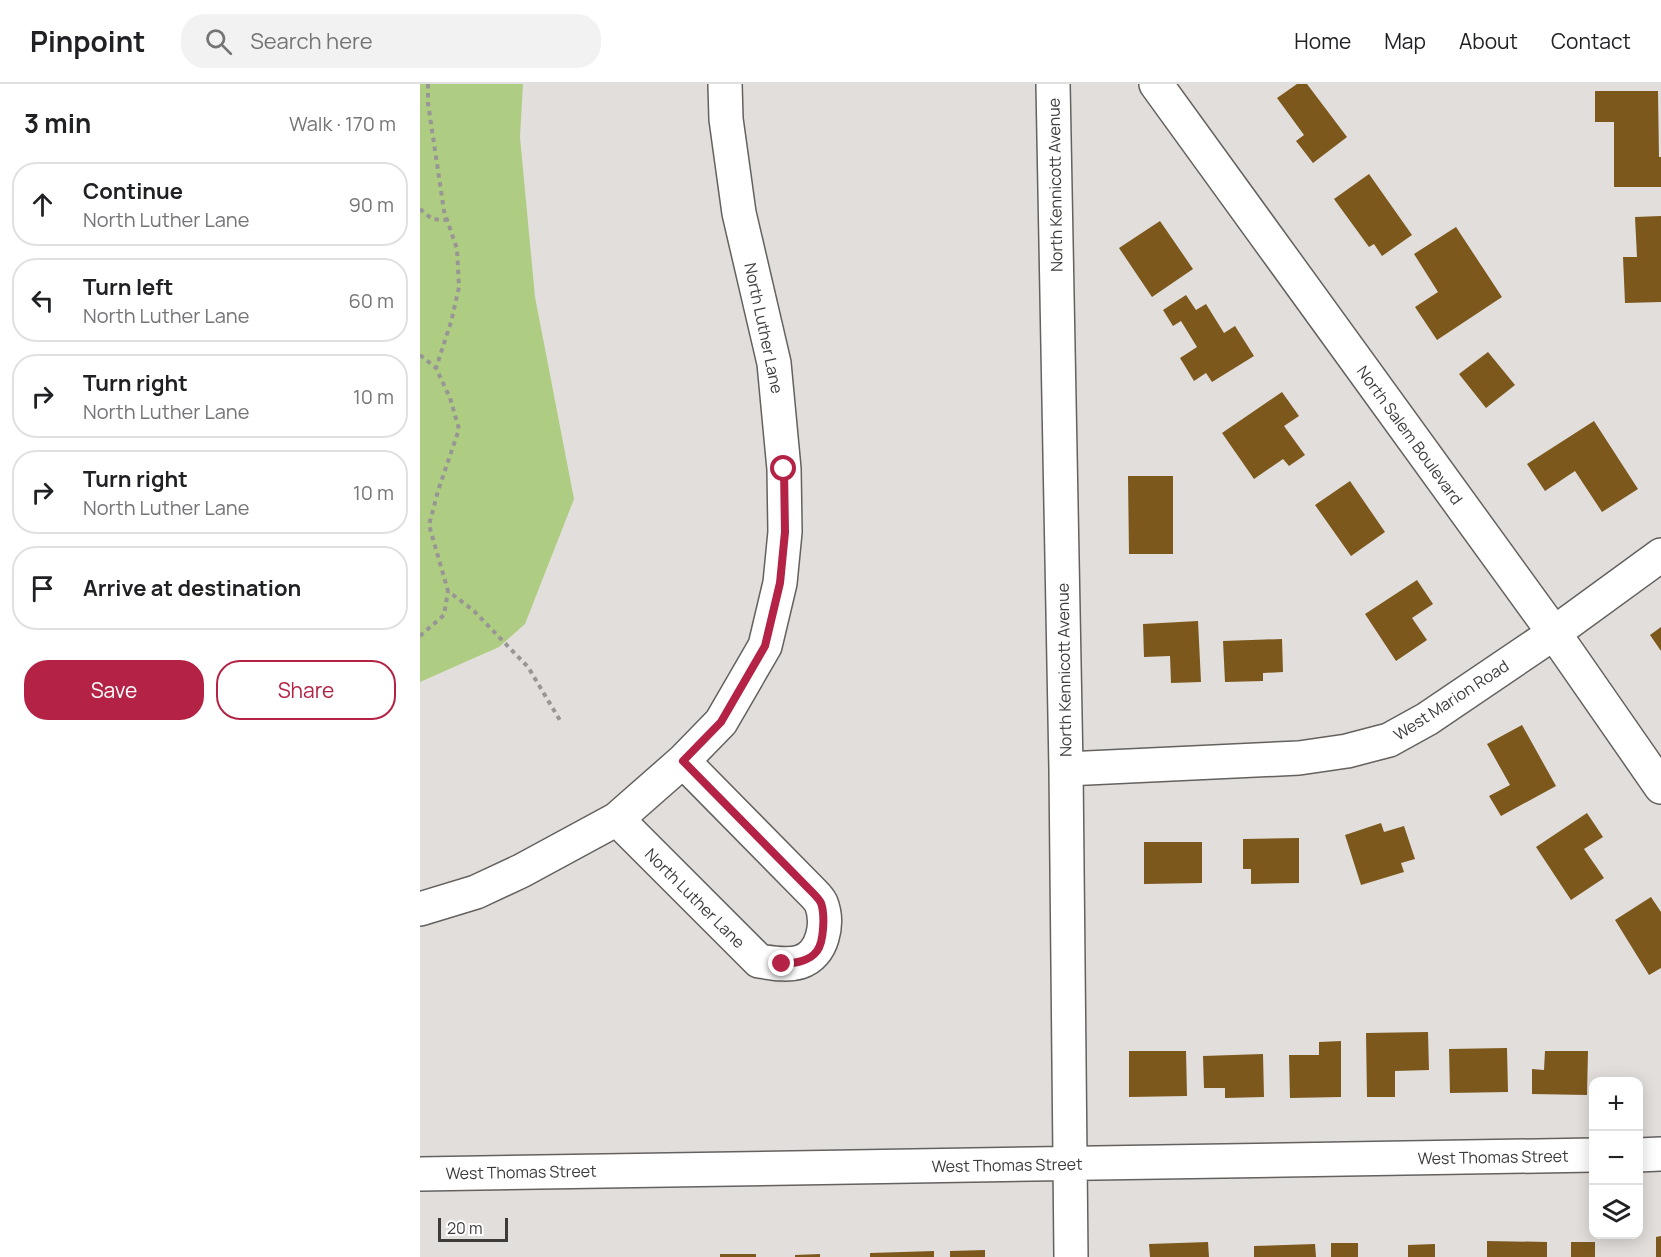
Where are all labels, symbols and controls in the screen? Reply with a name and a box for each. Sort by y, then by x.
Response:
search box [181,14,601,68]
text: Pinpoint [30,22,145,60]
icon: search [202,25,235,58]
text: Search here [250,26,373,56]
text: Home [1294,27,1351,55]
text: Map [1384,27,1426,55]
text: About [1459,27,1518,55]
text: Contact [1551,27,1631,55]
street label: North Kennicott Avenue [1042,98,1068,272]
text: 3 min [24,105,91,141]
text: Walk · 170 m [289,110,396,137]
text: Continue [83,176,183,206]
icon: ahead [26,188,59,221]
text: 90 m [348,191,394,218]
text: North Luther Lane [83,206,249,233]
street label: North Luther Lane [739,261,789,395]
text: Turn left [83,272,173,302]
icon: left [26,284,59,317]
text: 60 m [348,287,394,314]
text: North Luther Lane [83,302,249,329]
street label: North Salem Boulevard [1352,361,1468,509]
text: Turn right [83,368,188,398]
icon: right [26,380,59,413]
text: 10 m [353,383,394,410]
text: North Luther Lane [83,398,249,425]
route start [770,455,796,481]
text: Turn right [83,464,188,494]
icon: right [26,476,59,509]
text: 10 m [353,479,394,506]
text: North Luther Lane [83,494,249,521]
icon: arrive [26,572,59,605]
text: Arrive at destination [83,573,301,603]
street label: North Kennicott Avenue [1051,583,1077,757]
street label: West Marion Road [1389,654,1513,746]
button: Save [24,660,204,720]
button: Share [216,660,396,720]
street label: North Luther Lane [640,843,750,953]
route end [768,950,794,976]
map controls [1589,1077,1643,1239]
button: + [1589,1077,1643,1131]
button: − [1589,1131,1643,1185]
street label: West Thomas Street [1417,1145,1569,1169]
street label: West Thomas Street [931,1153,1083,1177]
street label: West Thomas Street [445,1160,597,1184]
button: layers [1589,1185,1643,1239]
scale bar [438,1215,508,1242]
text: 20 m [447,1217,483,1239]

